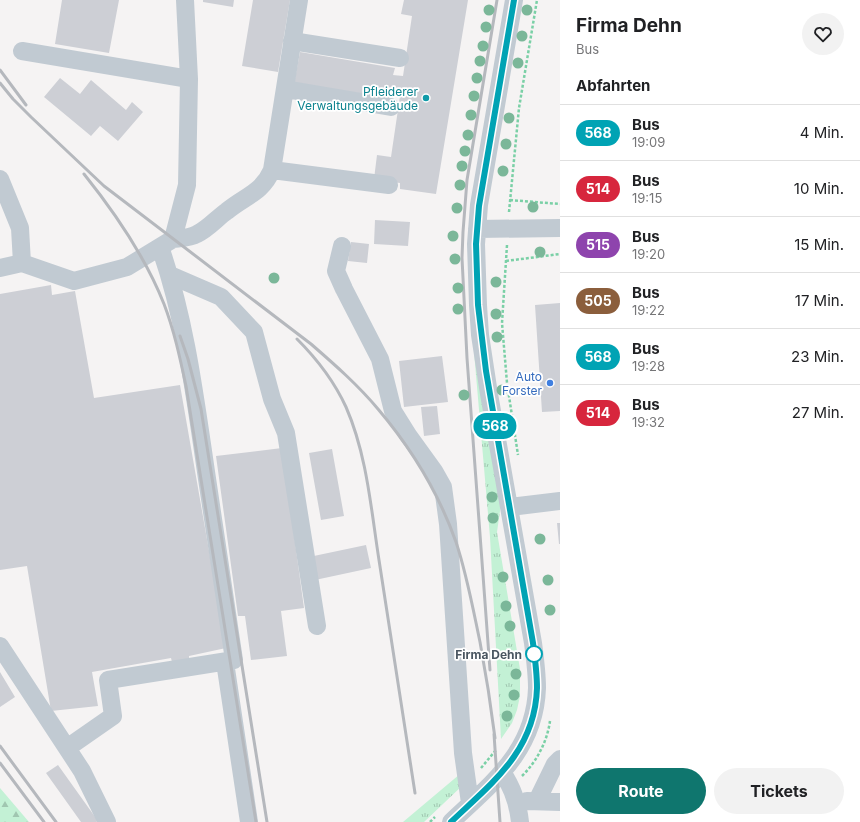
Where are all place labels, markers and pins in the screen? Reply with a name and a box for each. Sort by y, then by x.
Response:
place label: Pfleiderer Verwaltungsgebäude [297,84,418,113]
marker: Pfleiderer Verwaltungsgebäude [421,93,431,103]
place label: Auto Forster [502,369,542,398]
marker: Auto Forster [545,378,555,388]
marker: Firma Dehn [525,645,543,663]
place label: Firma Dehn [455,647,522,662]

